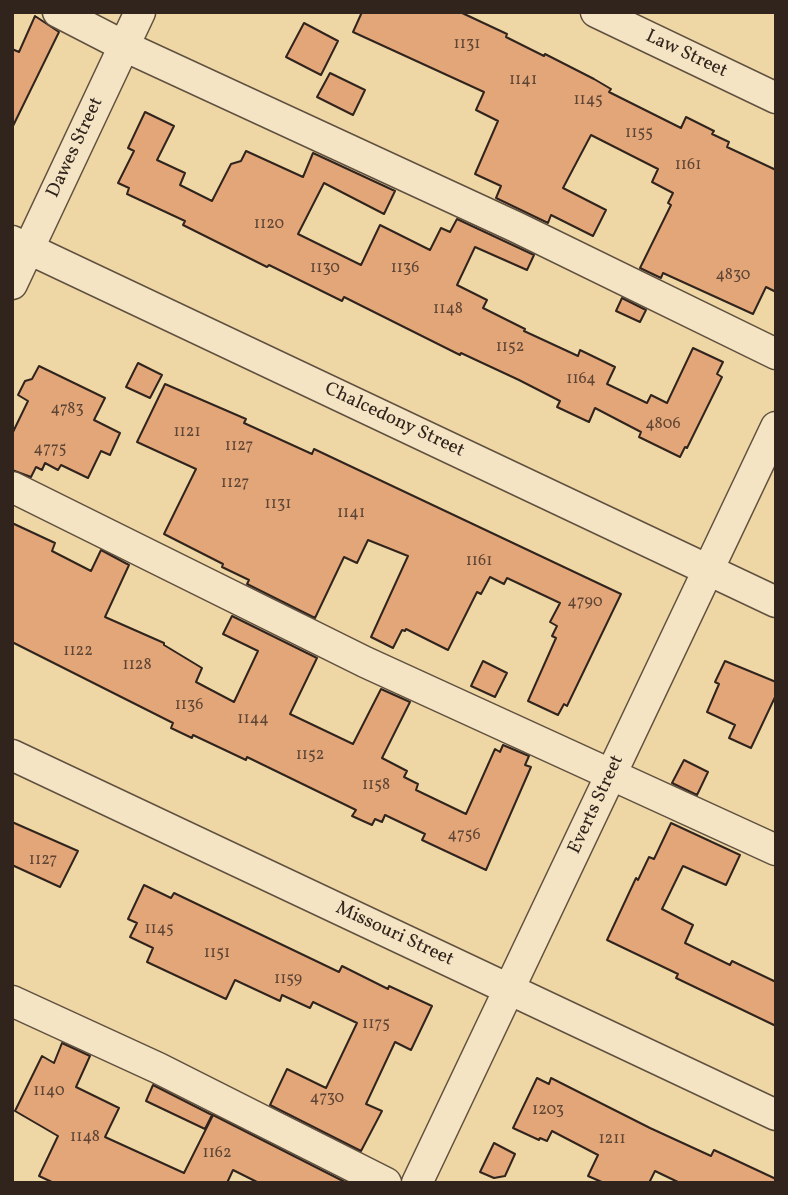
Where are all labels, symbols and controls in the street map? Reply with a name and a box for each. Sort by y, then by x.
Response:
street label: Law Street [641,26,731,84]
house number: 1131 [454,35,480,55]
house number: 1141 [509,71,537,91]
house number: 1145 [573,91,603,111]
street label: Dawes Street [43,94,109,202]
house number: 1155 [625,124,653,144]
house number: 1161 [675,156,701,176]
house number: 1120 [254,215,284,235]
house number: 1130 [310,259,340,279]
house number: 1136 [391,259,419,279]
house number: 4830 [716,266,750,286]
house number: 1148 [433,300,463,320]
house number: 1152 [496,338,524,358]
house number: 1164 [566,370,596,390]
street label: Chalcedony Street [320,379,468,463]
house number: 4783 [50,400,84,420]
house number: 4806 [645,415,681,435]
house number: 1121 [173,423,201,443]
house number: 1127 [225,437,253,457]
house number: 4775 [34,440,66,460]
house number: 1127 [221,474,249,494]
house number: 1131 [265,495,291,515]
house number: 1141 [337,504,365,524]
house number: 1161 [466,552,492,572]
house number: 4790 [567,593,603,613]
house number: 1122 [63,642,93,662]
house number: 1128 [122,656,152,676]
house number: 1136 [175,696,203,716]
house number: 1144 [237,710,269,730]
house number: 1152 [296,746,324,766]
street label: Everts Street [564,752,630,858]
house number: 1158 [362,776,390,796]
house number: 4756 [447,826,481,846]
house number: 1127 [29,851,57,871]
street label: Missouri Street [331,898,457,972]
house number: 1145 [144,920,174,940]
house number: 1151 [204,944,230,964]
house number: 1159 [274,970,302,990]
house number: 1175 [362,1015,390,1035]
house number: 1140 [33,1082,65,1102]
house number: 4730 [310,1089,344,1109]
house number: 1203 [532,1101,564,1121]
house number: 1148 [70,1128,100,1148]
house number: 1211 [598,1130,626,1150]
house number: 1162 [202,1144,232,1164]

